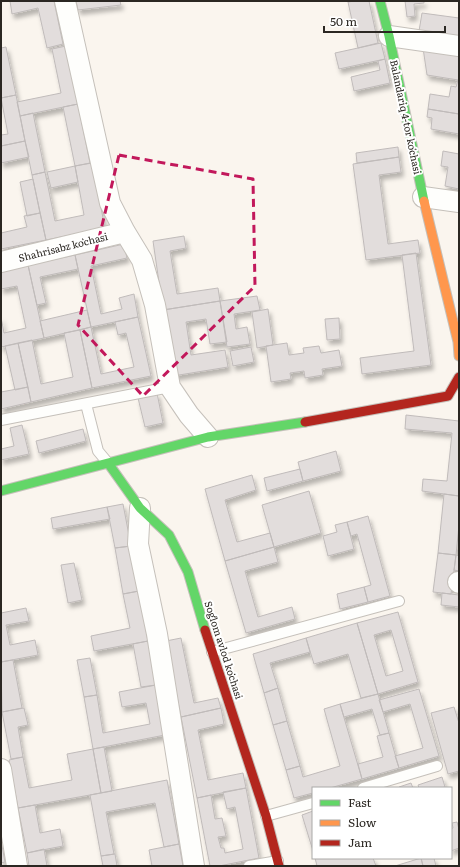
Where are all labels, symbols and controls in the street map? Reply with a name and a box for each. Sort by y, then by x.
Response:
scale bar [324,8,445,34]
text: 50 m [330,12,357,30]
street label: Balandariq 4-tor koʻchasi [387,58,426,176]
street label: Shahrisabz koʻchasi [17,228,110,265]
street label: Sogʻlom avlod koʻchasi [202,599,248,702]
legend [312,787,452,859]
text: Fast [348,793,372,811]
text: Slow [348,813,377,831]
text: Jam [348,833,373,851]

